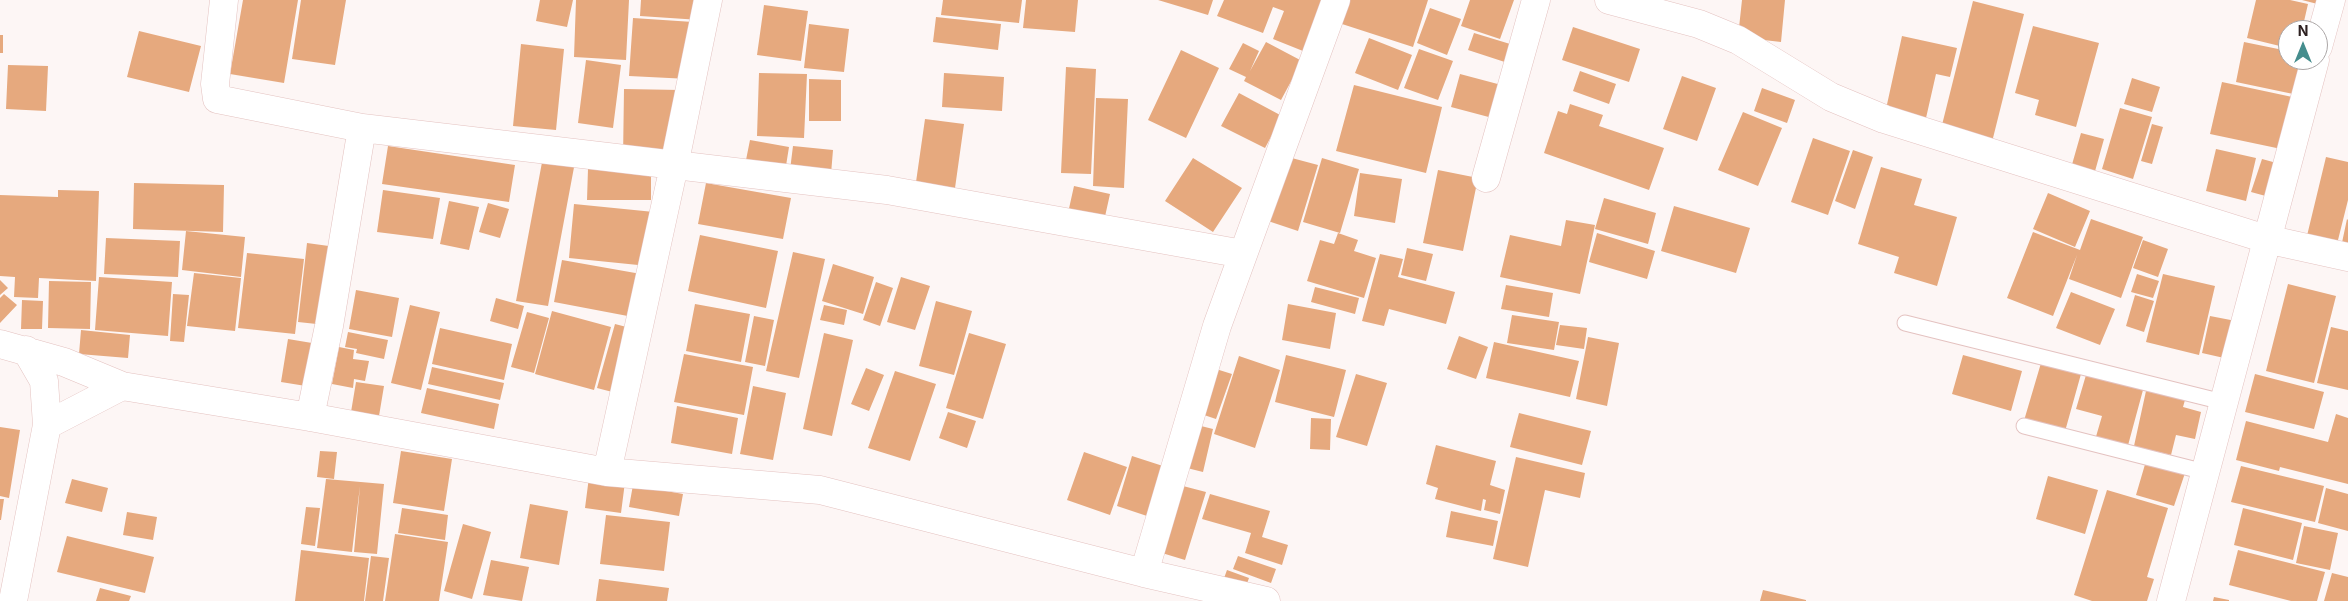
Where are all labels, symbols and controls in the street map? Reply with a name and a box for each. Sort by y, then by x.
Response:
north arrow [2278,20,2328,70]
text: N [2298,22,2308,39]

